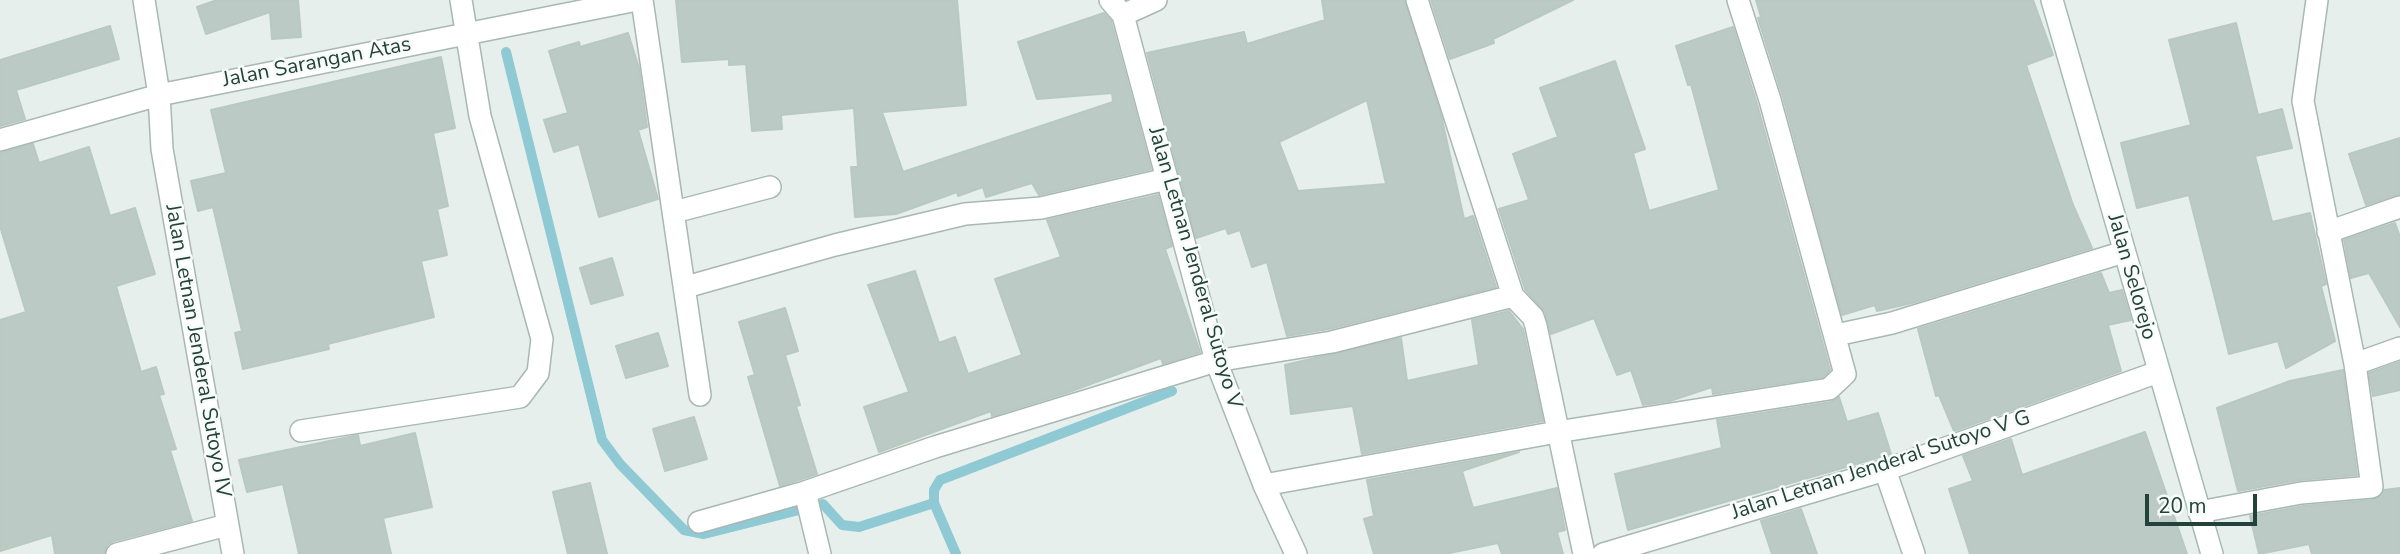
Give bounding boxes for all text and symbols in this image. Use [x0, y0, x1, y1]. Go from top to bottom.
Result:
street label: Jalan Sarangan Atas [221, 32, 413, 94]
street label: Jalan Letnan Jenderal Sutoyo V [1142, 124, 1246, 412]
street label: Jalan Letnan Jenderal Sutoyo IV [159, 202, 235, 500]
street label: Jalan Selorejo [2101, 211, 2161, 343]
street label: Jalan Letnan Jenderal Sutoyo V G [1728, 406, 2034, 526]
scale bar [2148, 480, 2260, 524]
text: 20 m [2158, 492, 2207, 520]

